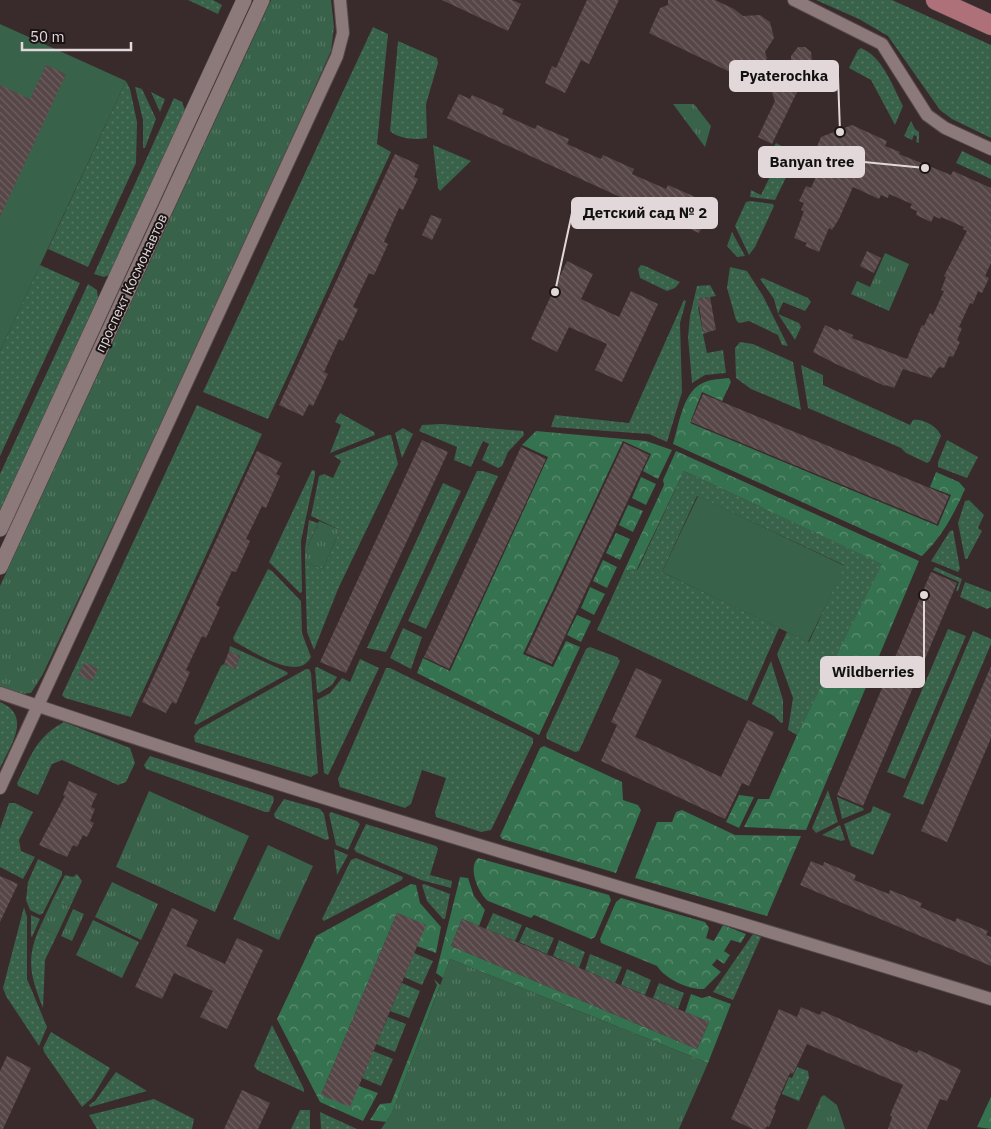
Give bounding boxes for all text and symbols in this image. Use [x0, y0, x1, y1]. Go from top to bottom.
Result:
scale bar [22, 20, 131, 52]
text: 50 m [30, 27, 65, 46]
callout: Pyaterochka [730, 61, 838, 91]
text: Pyaterochka [740, 66, 829, 85]
callout: Banyan tree [759, 147, 864, 177]
text: Banyan tree [770, 152, 854, 171]
callout: Детский сад № 2 [572, 198, 717, 228]
text: Детский сад № 2 [583, 203, 707, 222]
street label: проспект Космонавтов [91, 211, 171, 355]
callout: Wildberries [821, 657, 924, 687]
text: Wildberries [832, 662, 915, 681]

